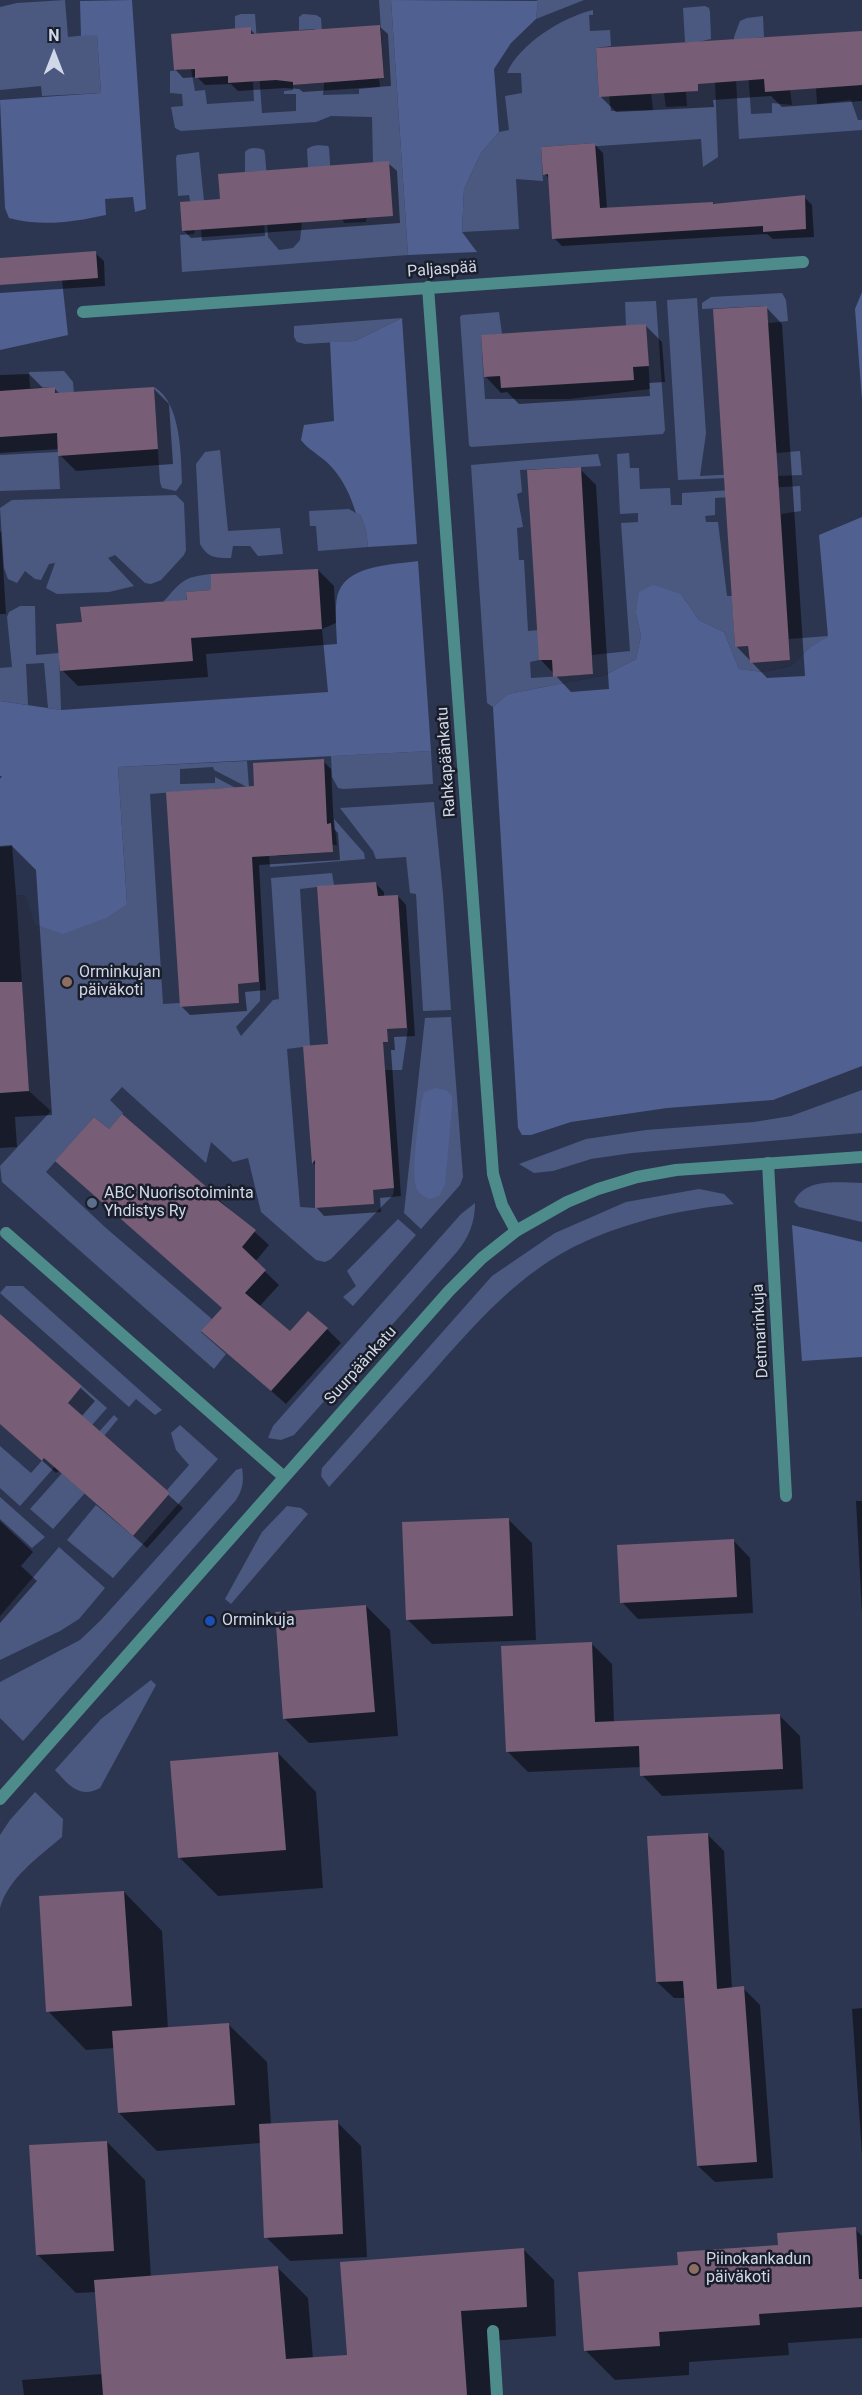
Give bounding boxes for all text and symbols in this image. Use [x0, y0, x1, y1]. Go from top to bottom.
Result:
north arrow [24, 24, 84, 84]
text: N [48, 26, 60, 45]
street label: Paljaspää [407, 258, 477, 282]
street label: Rahkapäänkatu [434, 706, 460, 818]
place label: Orminkujan päiväkoti [79, 963, 160, 1001]
marker: Orminkujan päiväkoti [60, 975, 74, 989]
place label: ABC Nuorisotoiminta Yhdistys Ry [104, 1184, 254, 1222]
marker: ABC Nuorisotoiminta Yhdistys Ry [85, 1196, 99, 1210]
street label: Detmarinkuja [749, 1283, 773, 1379]
street label: Suurpäänkatu [321, 1323, 401, 1409]
place label: Orminkuja [222, 1611, 295, 1631]
marker: Orminkuja [203, 1614, 217, 1628]
place label: Piinokankadun päiväkoti [706, 2250, 811, 2288]
marker: Piinokankadun päiväkoti [687, 2262, 701, 2276]

